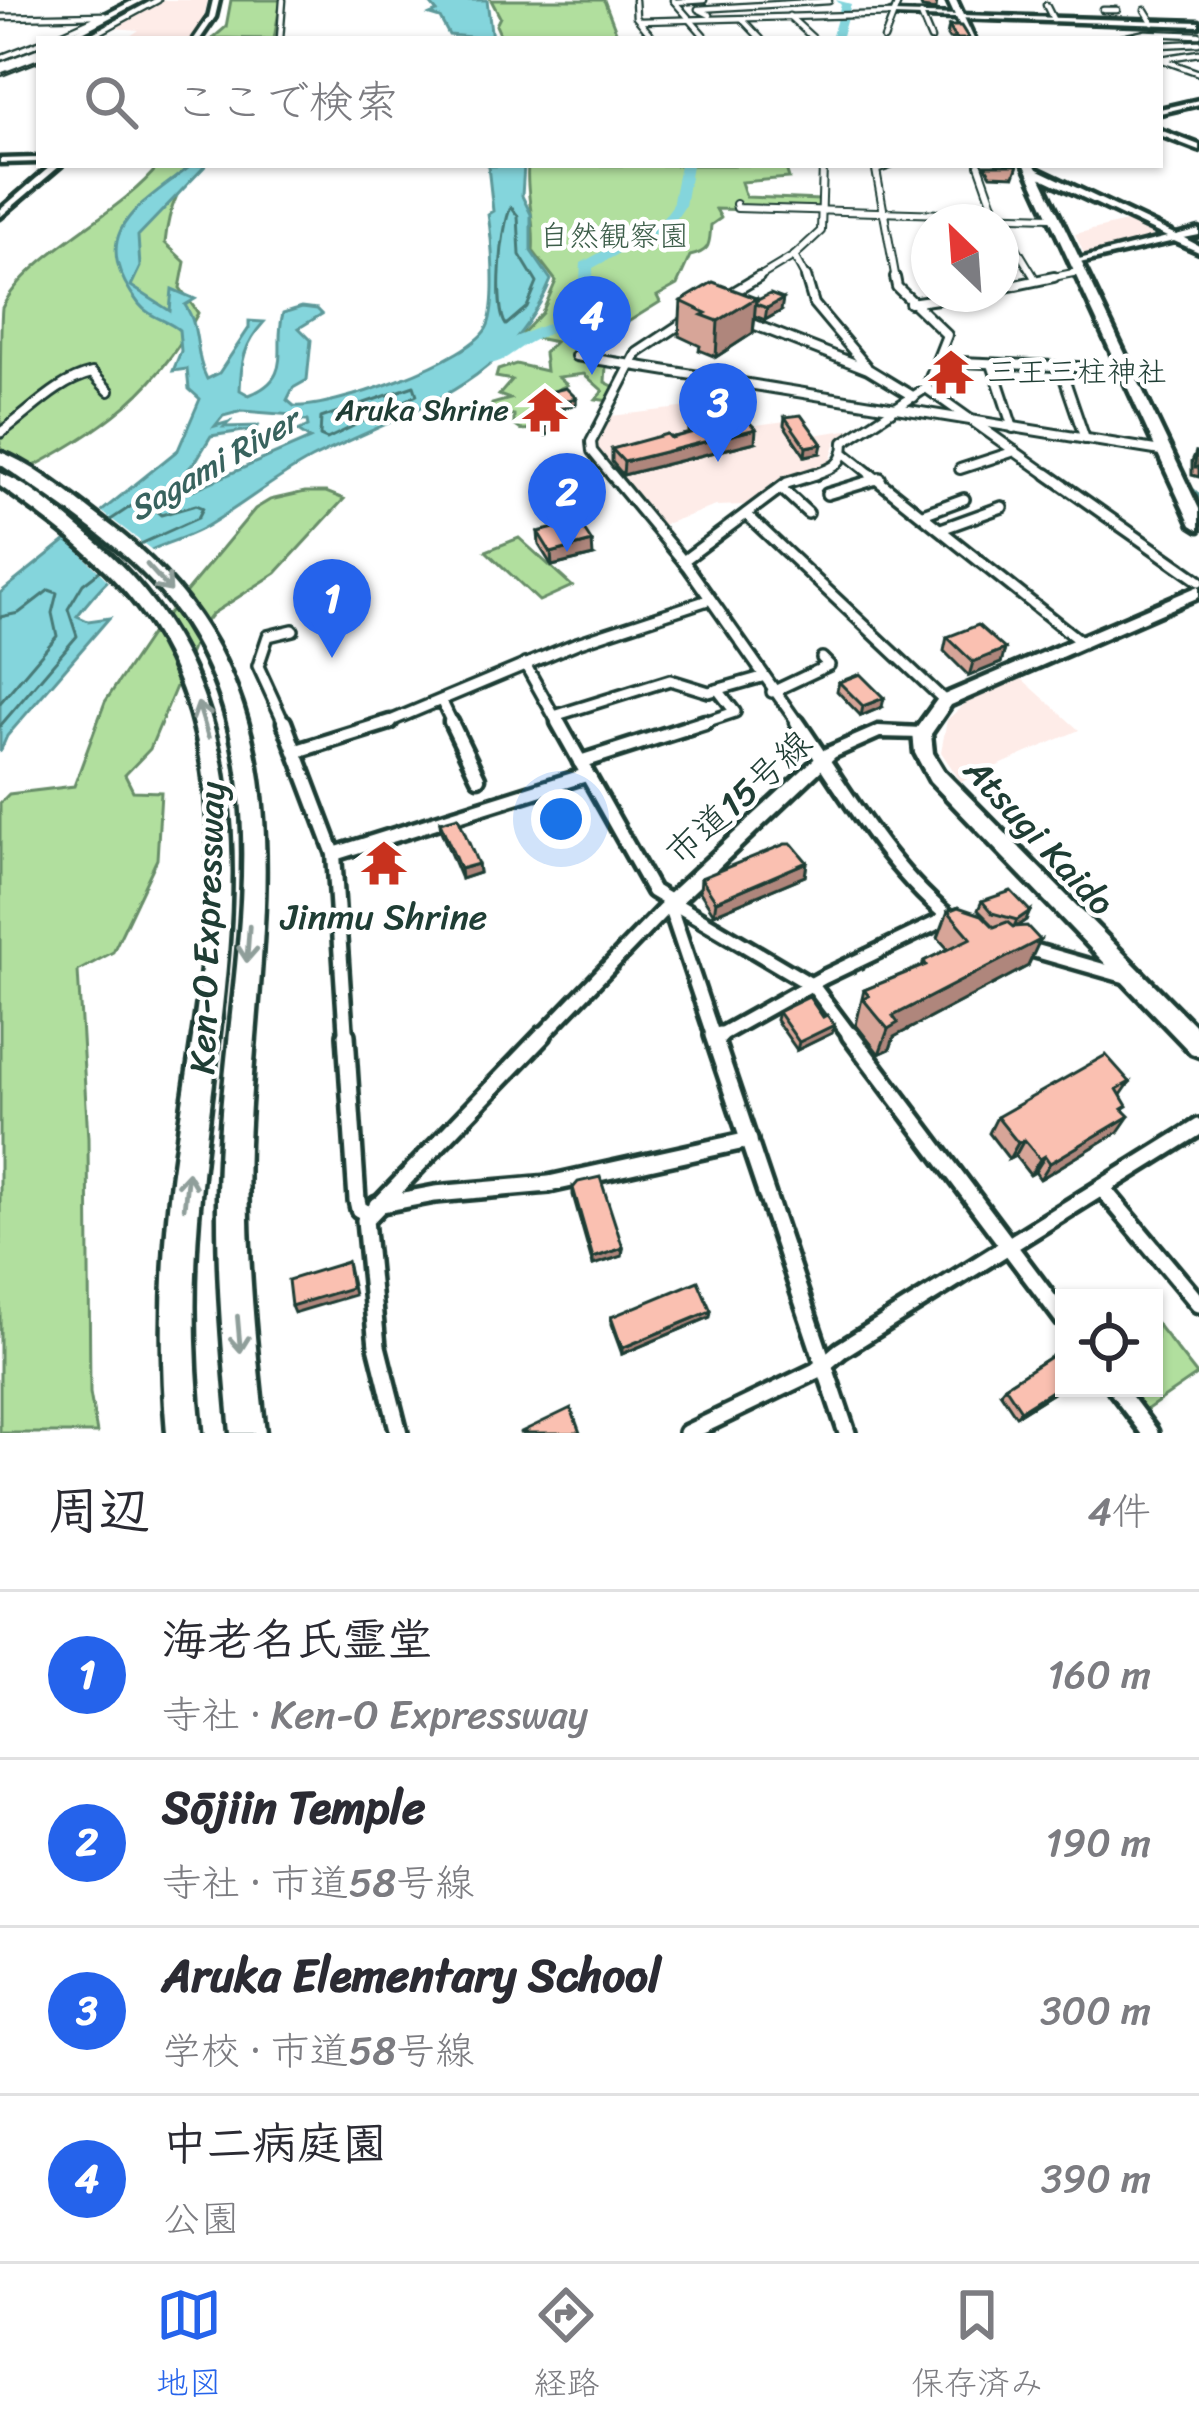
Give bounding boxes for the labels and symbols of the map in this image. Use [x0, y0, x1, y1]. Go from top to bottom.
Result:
north arrow [911, 204, 1019, 312]
park label: 自然観察園 [539, 209, 689, 263]
pin: 4 [553, 276, 631, 375]
place label: 三王三柱神社 [987, 345, 1167, 399]
temple icon: 三王三柱神社 [926, 347, 976, 397]
pin: 3 [679, 363, 757, 462]
place label: Aruka Shrine [334, 383, 509, 437]
temple icon: Aruka Shrine [520, 385, 570, 435]
water label: Sagami River [117, 390, 314, 537]
pin: 2 [528, 453, 606, 552]
pin: 1 [293, 559, 371, 658]
one-way arrow [145, 562, 172, 593]
one-way arrow [191, 702, 213, 740]
street label: 市道15号線 [650, 713, 828, 882]
street label: Atsugi Kaido [947, 741, 1131, 932]
street label: Ken-O Expressway [170, 780, 244, 1075]
your location [531, 789, 591, 849]
temple icon: Jinmu Shrine [359, 838, 409, 888]
place label: Jinmu Shrine [279, 885, 487, 949]
one-way arrow [236, 924, 259, 963]
one-way arrow [175, 1172, 198, 1211]
one-way arrow [228, 1314, 251, 1353]

